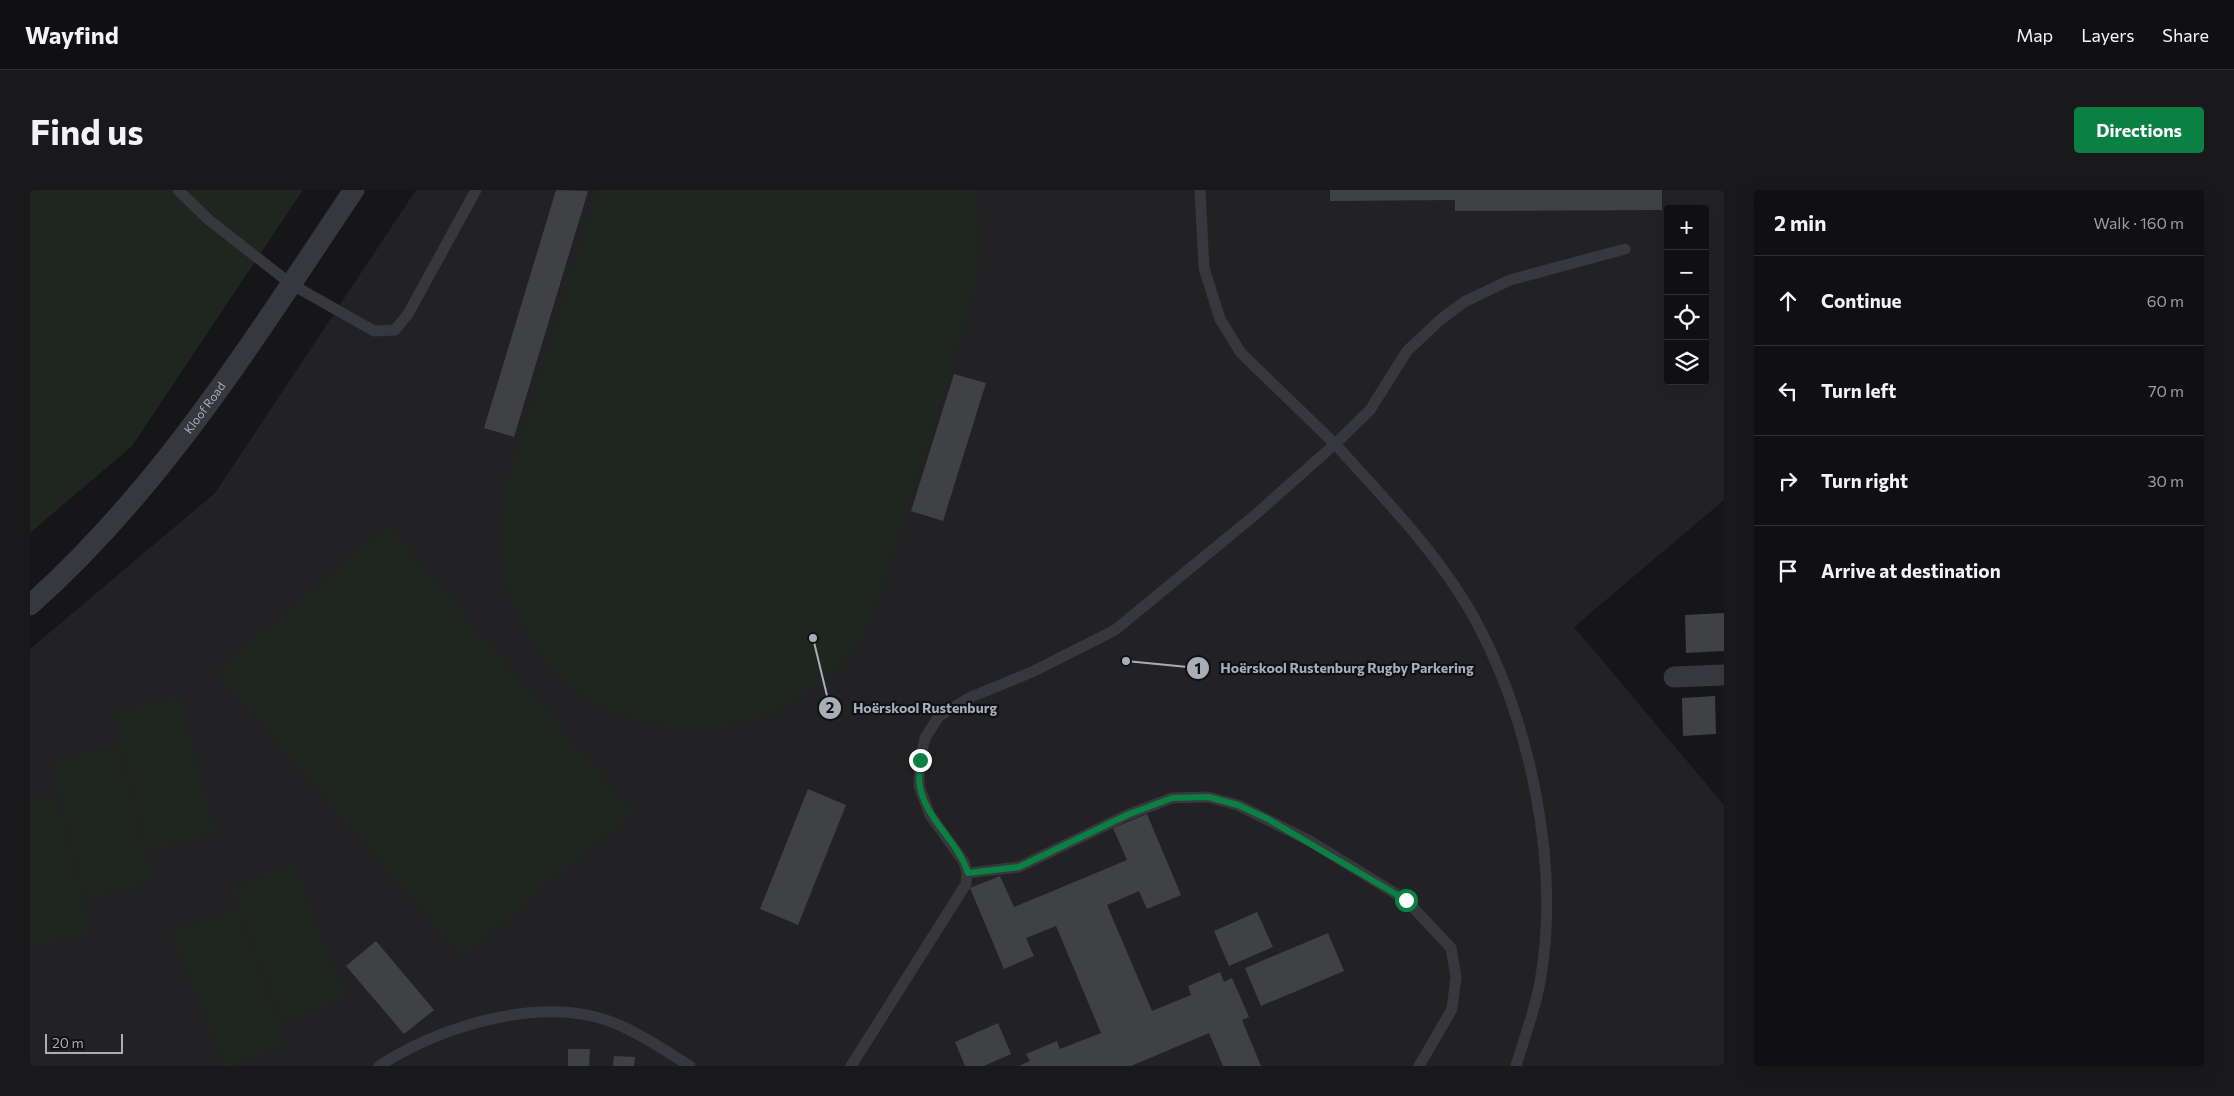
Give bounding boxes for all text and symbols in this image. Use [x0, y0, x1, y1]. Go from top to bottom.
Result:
text: Wayfind [25, 20, 119, 49]
text: Map [2016, 24, 2053, 46]
text: Layers [2081, 24, 2134, 46]
text: Share [2162, 24, 2209, 46]
button: Directions [2074, 107, 2204, 153]
text: Find us [30, 109, 144, 152]
map controls [1664, 205, 1709, 385]
button: + [1664, 205, 1709, 250]
text: 2 min [1774, 210, 1826, 235]
text: Walk · 160 m [2094, 213, 2184, 232]
button: − [1664, 250, 1709, 295]
icon: ahead [1774, 287, 1802, 315]
text: Continue [1821, 289, 1901, 312]
text: 60 m [2147, 291, 2184, 310]
button: locate [1664, 295, 1709, 340]
button: layers [1664, 340, 1709, 385]
icon: left [1774, 377, 1802, 405]
street label: Kloof Road [181, 379, 228, 436]
text: Turn left [1821, 379, 1896, 402]
text: 70 m [2148, 381, 2184, 400]
icon: right [1774, 467, 1802, 495]
text: Turn right [1821, 469, 1908, 492]
text: 30 m [2147, 471, 2184, 490]
icon: arrive [1774, 557, 1802, 585]
text: Arrive at destination [1821, 559, 2001, 582]
callout: Hoërskool Rustenburg Rugby Parkering [1185, 654, 1483, 683]
text: 1 [1195, 659, 1201, 677]
text: Hoërskool Rustenburg Rugby Parkering [1220, 659, 1474, 676]
callout: Hoërskool Rustenburg [818, 693, 1007, 722]
text: 2 [826, 698, 834, 716]
text: Hoërskool Rustenburg [853, 699, 997, 716]
route end [909, 749, 932, 772]
route start [1395, 889, 1418, 912]
scale bar [45, 1031, 122, 1054]
text: 20 m [52, 1034, 84, 1051]

